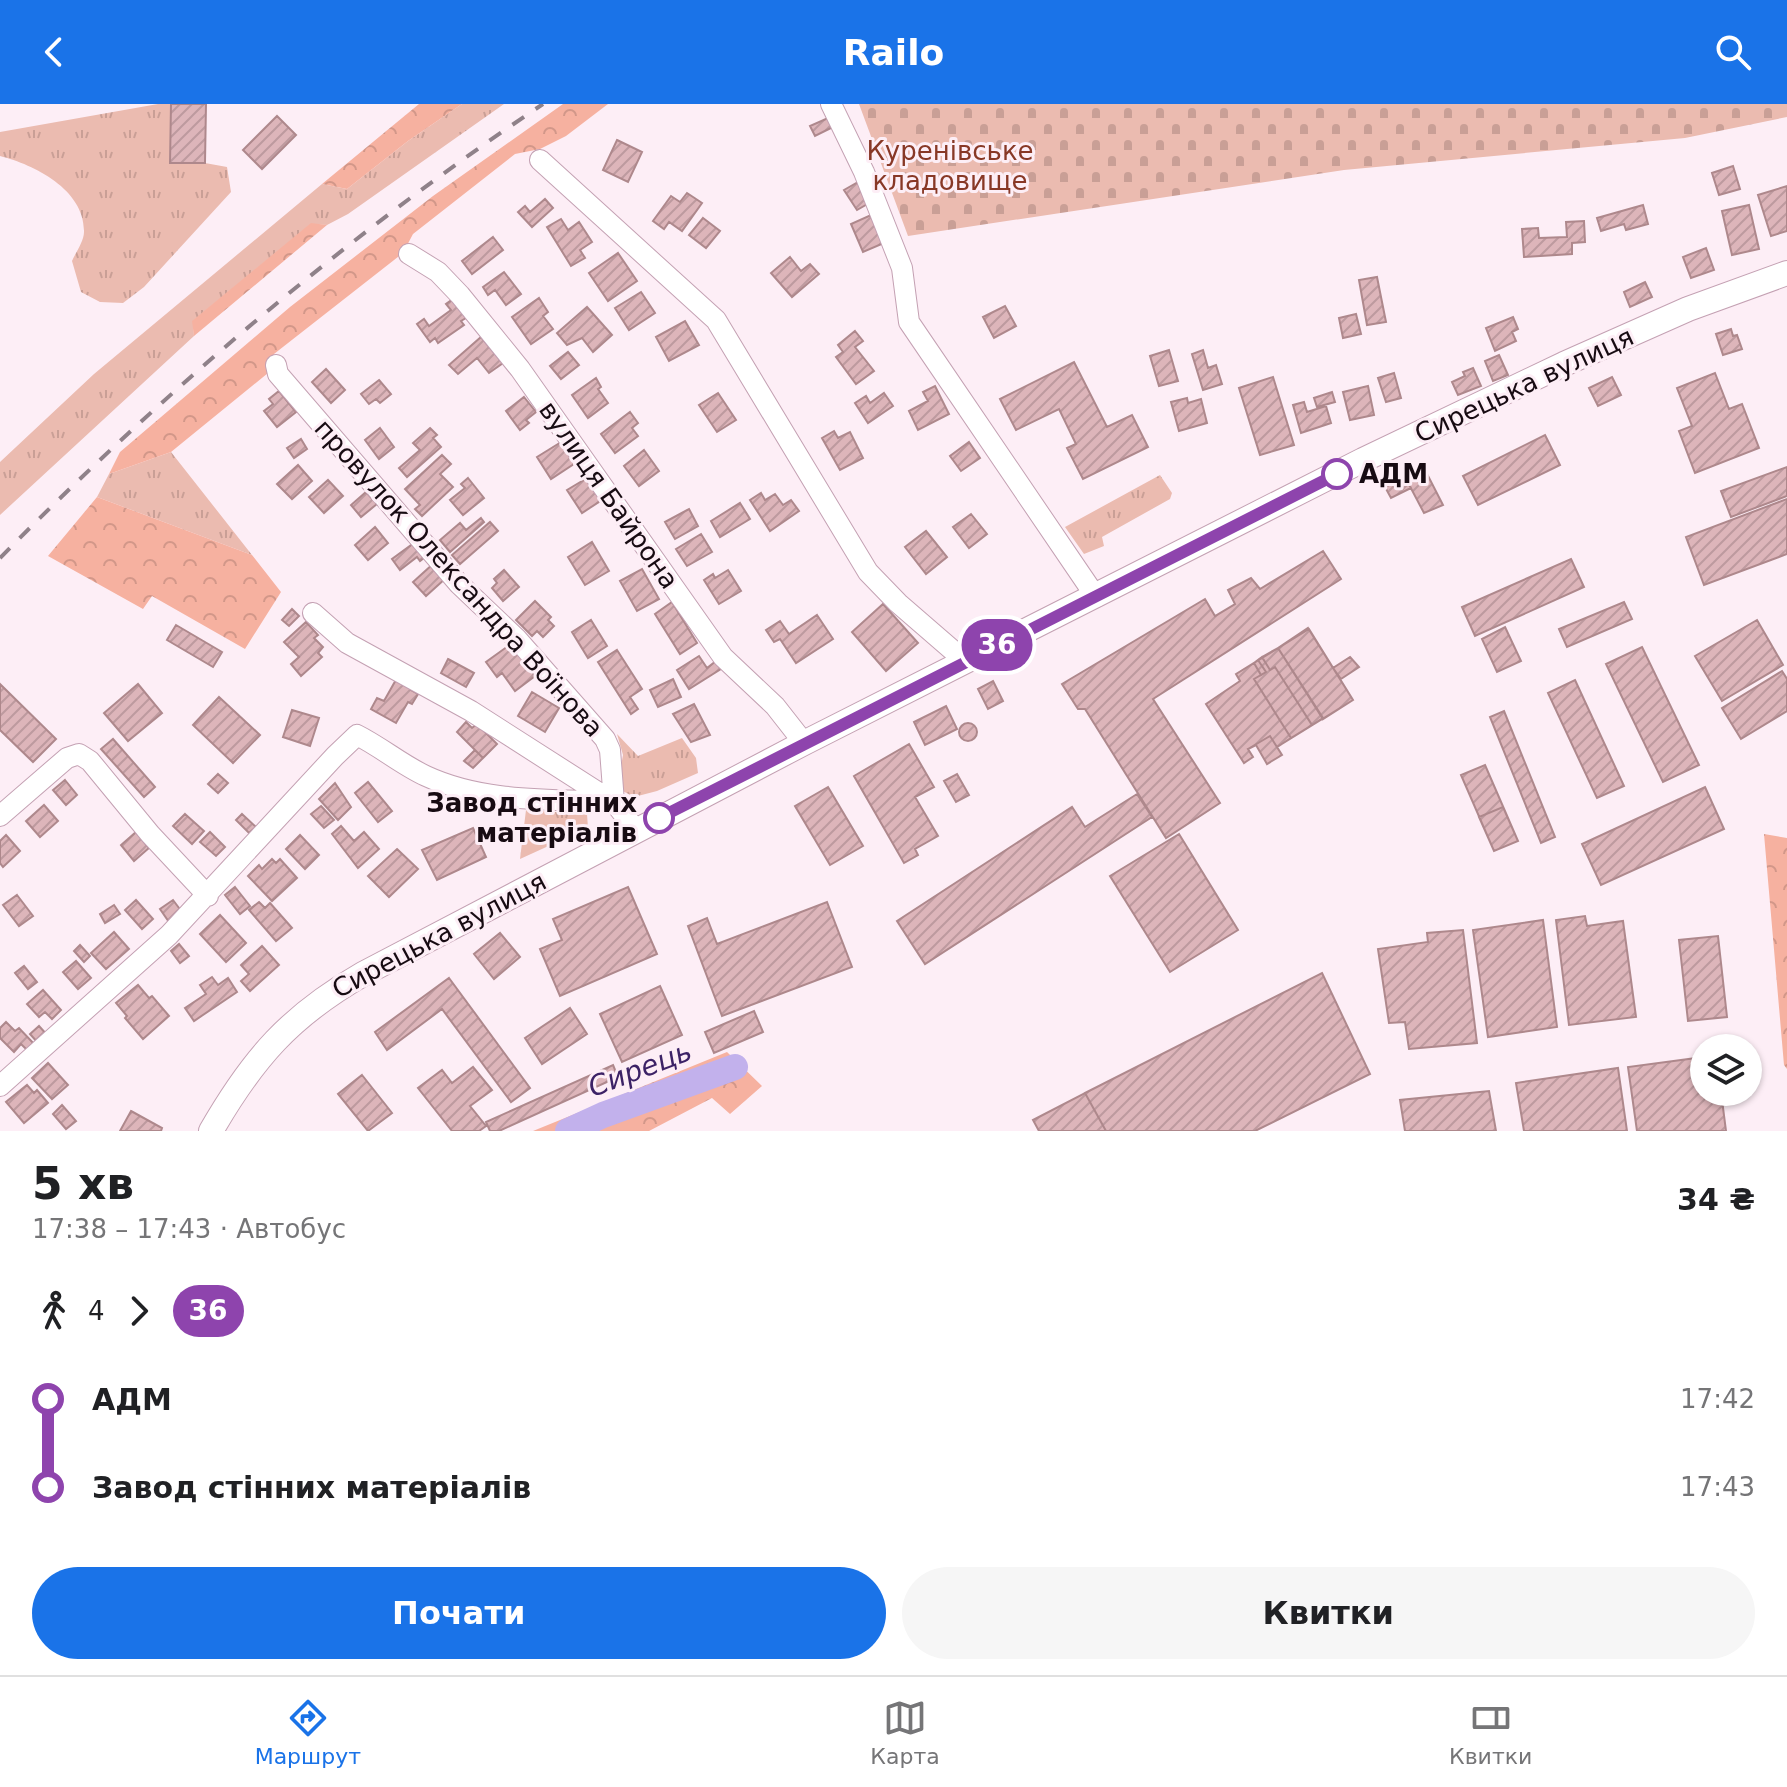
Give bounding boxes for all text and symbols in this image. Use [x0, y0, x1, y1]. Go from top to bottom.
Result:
icon: back [32, 30, 76, 74]
icon: search [1711, 30, 1755, 74]
text: Railo [843, 32, 944, 73]
park label: Куренівське кладовище [866, 136, 1034, 196]
street label: Сирецька вулиця [1410, 321, 1638, 449]
street label: вулиця Байрона [533, 396, 685, 594]
street label: провулок Олександра Воїнова [309, 413, 609, 743]
marker: АДМ [1322, 459, 1352, 489]
place label: АДМ [1359, 459, 1428, 489]
line badge: 36 [961, 619, 1033, 671]
text: 36 [978, 628, 1016, 661]
place label: Завод стінних матеріалів [426, 788, 637, 848]
marker: Завод стінних матеріалів [644, 803, 674, 833]
street label: Сирецька вулиця [327, 866, 551, 1004]
water label: Сирець [584, 1034, 696, 1104]
map controls [1690, 1034, 1762, 1106]
button: layers [1690, 1034, 1762, 1106]
text: 5 хв [32, 1158, 134, 1209]
text: 34 ₴ [1677, 1182, 1755, 1217]
text: 17:38 – 17:43 · Автобус [32, 1214, 346, 1244]
icon: walk [32, 1289, 76, 1333]
icon: forward [117, 1289, 161, 1333]
text: 36 [189, 1294, 228, 1327]
text: 4 [88, 1296, 105, 1326]
text: АДМ [92, 1382, 172, 1417]
text: 17:42 [1680, 1384, 1755, 1414]
text: Завод стінних матеріалів [92, 1470, 531, 1505]
text: 17:43 [1680, 1472, 1755, 1502]
button: Почати [32, 1567, 886, 1659]
button: Квитки [902, 1567, 1755, 1659]
tab: Маршрут [255, 1696, 361, 1769]
tab: Карта [870, 1696, 940, 1769]
tab: Квитки [1449, 1696, 1532, 1769]

